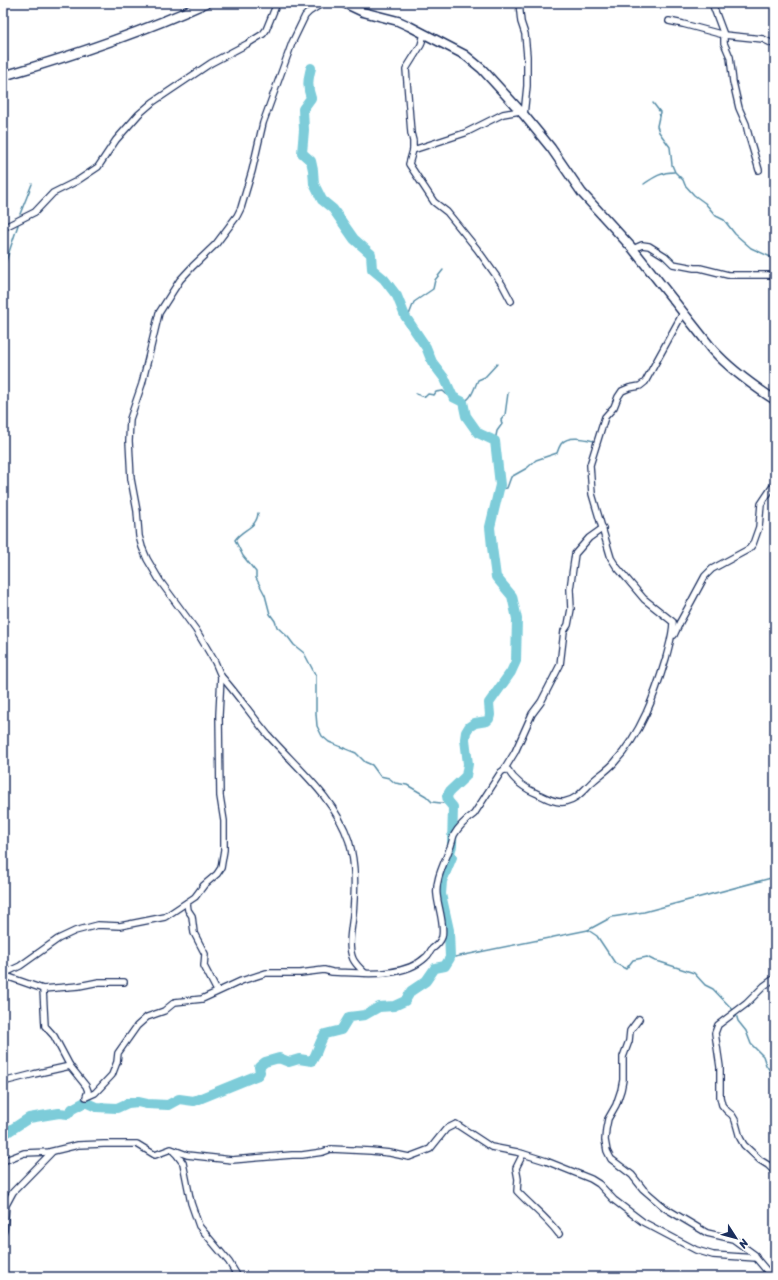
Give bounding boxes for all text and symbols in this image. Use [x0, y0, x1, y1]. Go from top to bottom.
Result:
north arrow [716, 1218, 756, 1258]
text: N [734, 1234, 754, 1253]

